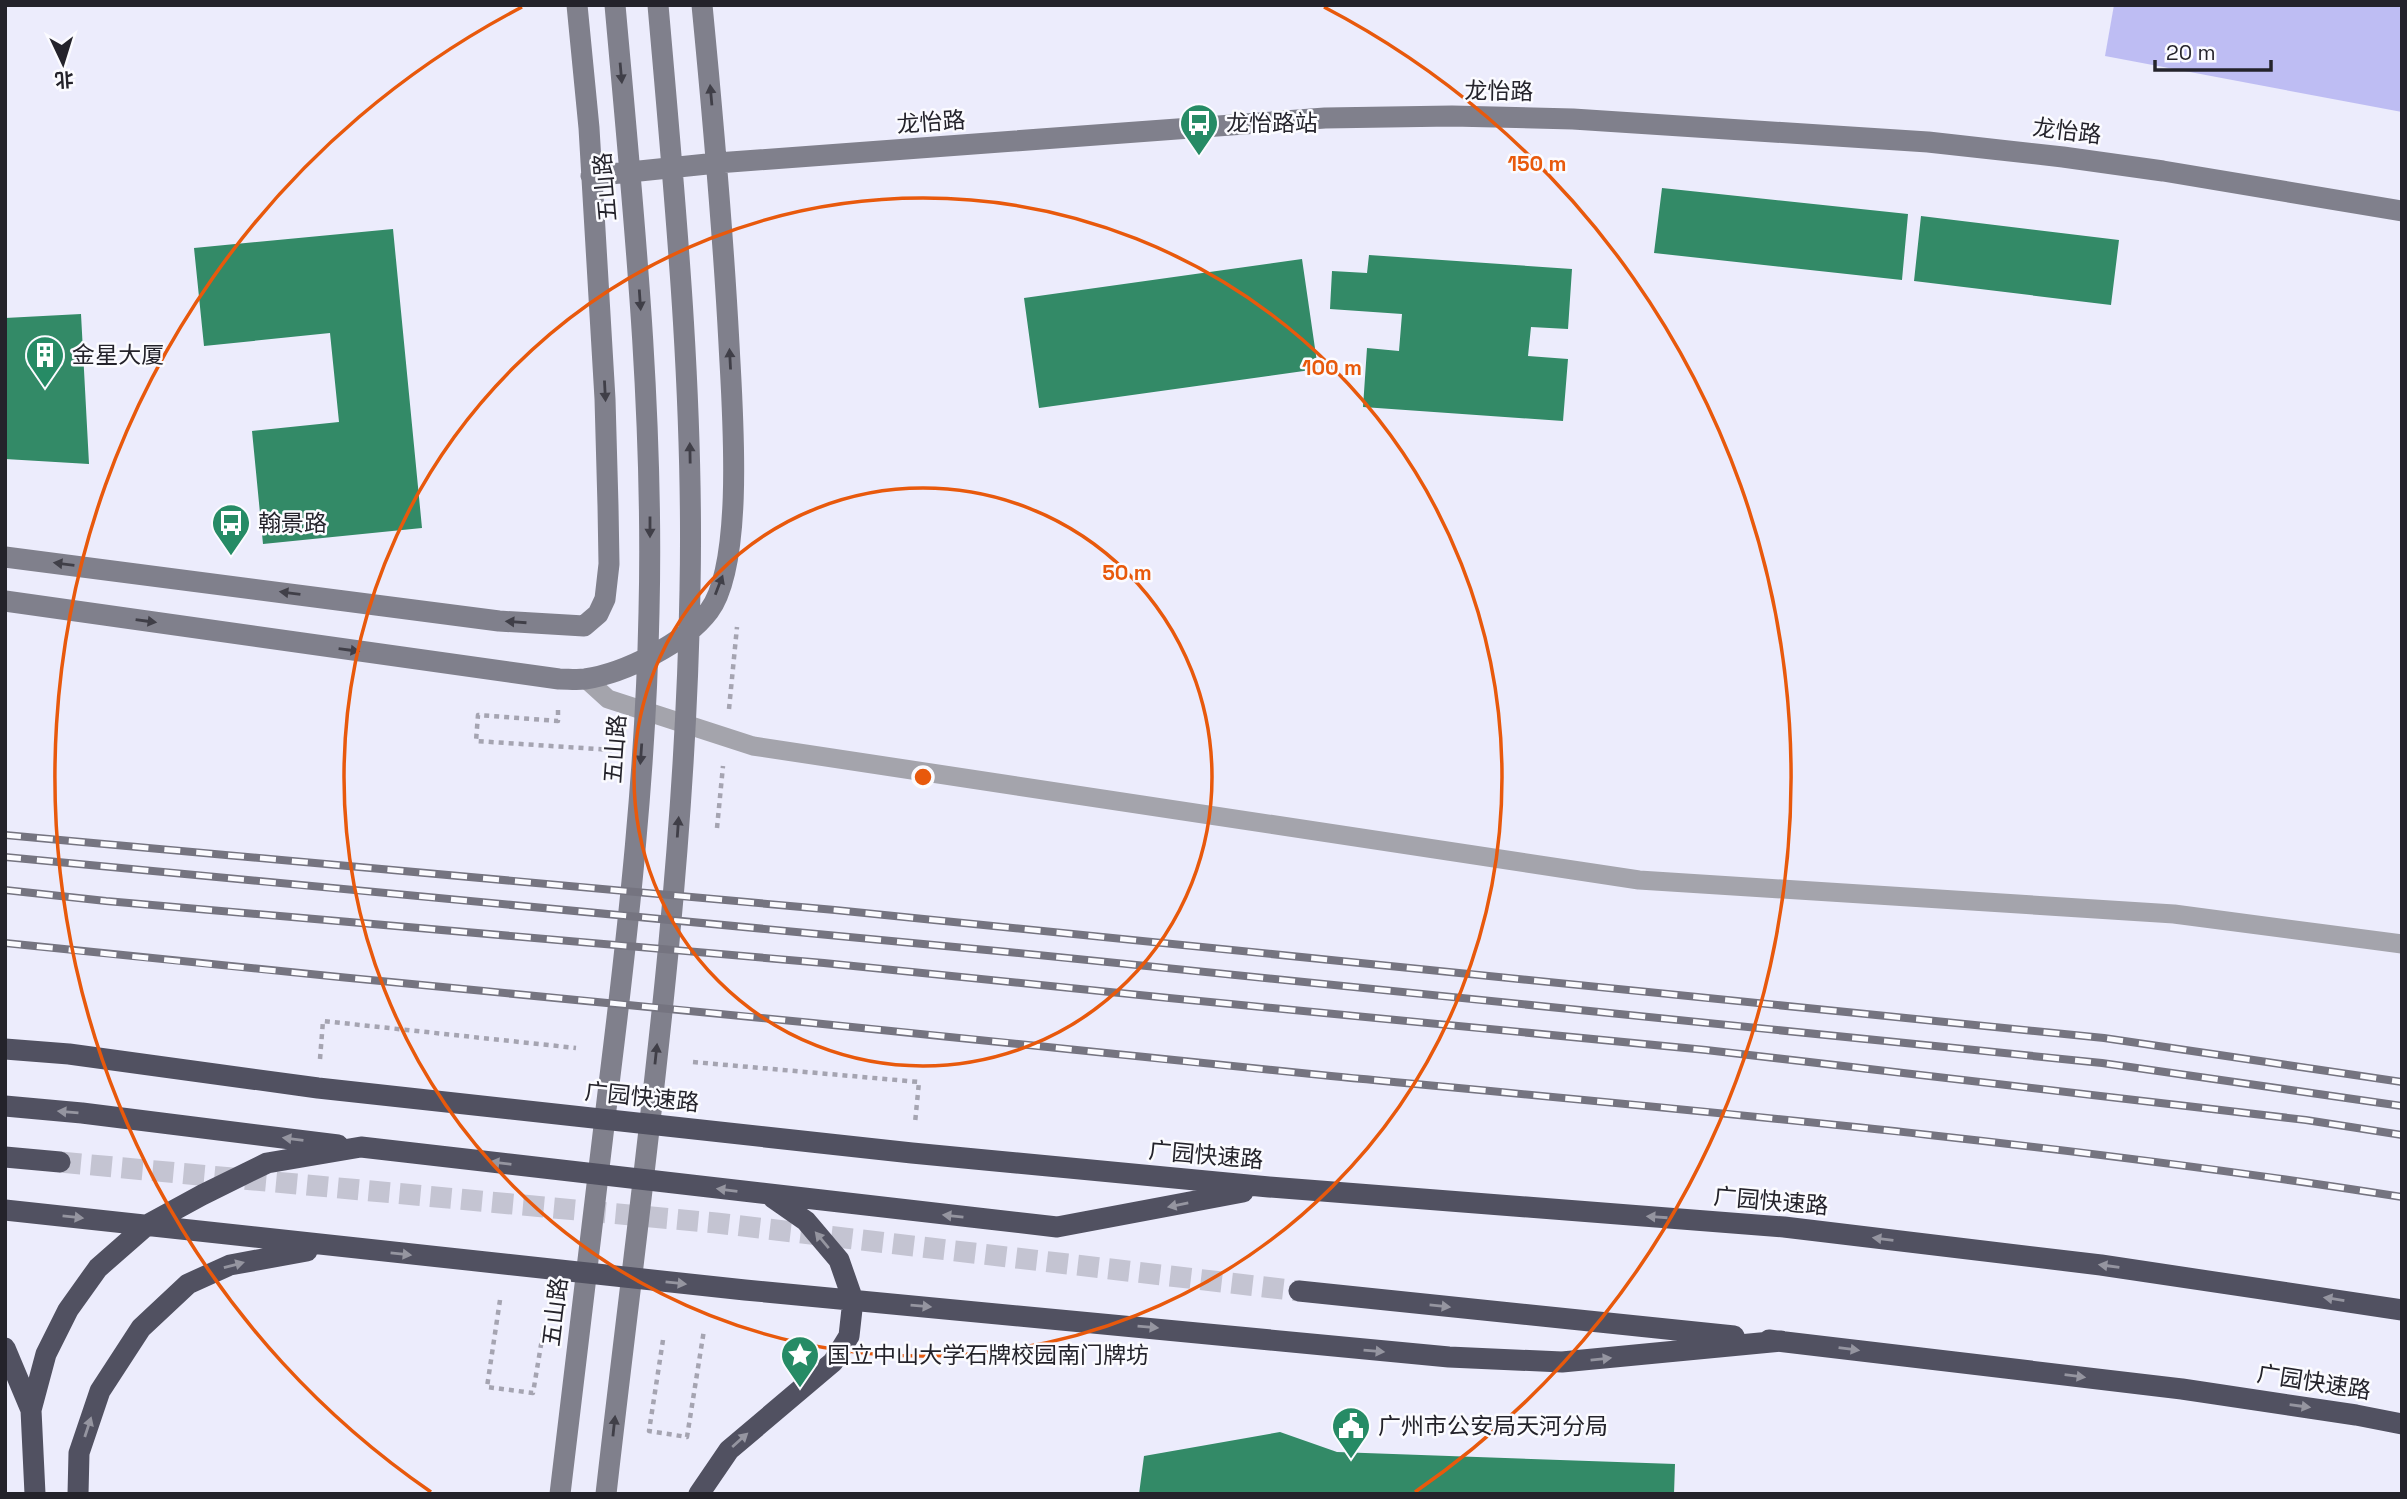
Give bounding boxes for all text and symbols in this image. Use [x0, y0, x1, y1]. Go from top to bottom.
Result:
north arrow [28, 28, 98, 98]
scale bar [2155, 28, 2270, 72]
text: 20 m [2166, 39, 2216, 66]
one-way arrow [616, 62, 627, 84]
text: 北 [54, 66, 75, 93]
street label: 龙怡路 [1464, 75, 1534, 107]
one-way arrow [705, 84, 716, 106]
bus stop icon: 龙怡路站 [1178, 102, 1220, 157]
street label: 龙怡路 [896, 105, 966, 139]
place label: 龙怡路站 [1226, 108, 1318, 138]
street label: 龙怡路 [2031, 112, 2103, 150]
text: 150 m [1508, 150, 1566, 177]
street label: 五山路 [587, 151, 623, 223]
one-way arrow [634, 289, 645, 311]
building icon: 金星大厦 [24, 334, 66, 389]
place label: 金星大厦 [72, 340, 164, 370]
one-way arrow [724, 348, 735, 370]
text: 100 m [1302, 354, 1362, 381]
one-way arrow [599, 380, 610, 402]
one-way arrow [684, 442, 695, 464]
bus stop icon: 翰景路 [210, 502, 252, 557]
place label: 翰景路 [258, 508, 327, 538]
one-way arrow [644, 516, 655, 538]
one-way arrow [53, 559, 75, 570]
text: 50 m [1102, 559, 1152, 586]
one-way arrow [714, 575, 725, 596]
one-way arrow [279, 588, 301, 599]
one-way arrow [135, 616, 157, 627]
one-way arrow [504, 616, 526, 627]
one-way arrow [338, 645, 360, 656]
street label: 五山路 [598, 714, 632, 784]
one-way arrow [636, 744, 647, 766]
centre of rings [911, 765, 935, 789]
one-way arrow [673, 816, 684, 838]
one-way arrow [651, 1043, 662, 1065]
street label: 广园快速路 [583, 1076, 701, 1118]
one-way arrow [56, 1106, 78, 1117]
one-way arrow [282, 1134, 304, 1145]
street label: 广园快速路 [1147, 1135, 1265, 1175]
one-way arrow [490, 1157, 512, 1168]
street label: 广园快速路 [1712, 1181, 1830, 1221]
one-way arrow [716, 1185, 738, 1196]
one-way arrow [1167, 1199, 1189, 1210]
one-way arrow [942, 1210, 964, 1221]
one-way arrow [1646, 1211, 1668, 1222]
one-way arrow [62, 1212, 84, 1223]
one-way arrow [815, 1232, 830, 1249]
one-way arrow [1872, 1233, 1894, 1244]
one-way arrow [391, 1249, 413, 1260]
one-way arrow [224, 1260, 245, 1270]
one-way arrow [2098, 1260, 2120, 1271]
street label: 五山路 [536, 1276, 574, 1348]
one-way arrow [666, 1277, 688, 1288]
one-way arrow [2323, 1293, 2345, 1304]
one-way arrow [910, 1301, 932, 1312]
one-way arrow [1429, 1301, 1451, 1312]
one-way arrow [1137, 1322, 1159, 1333]
place icon: 国立中山大学石牌校园南门牌坊 [779, 1334, 821, 1389]
place label: 国立中山大学石牌校园南门牌坊 [827, 1340, 1149, 1370]
one-way arrow [1838, 1344, 1860, 1355]
one-way arrow [1363, 1346, 1385, 1357]
one-way arrow [1590, 1353, 1612, 1364]
street label: 广园快速路 [2255, 1358, 2373, 1406]
one-way arrow [2064, 1371, 2086, 1382]
one-way arrow [2289, 1401, 2311, 1412]
public building icon: 广州市公安局天河分局 [1330, 1405, 1372, 1460]
place label: 广州市公安局天河分局 [1378, 1411, 1608, 1441]
one-way arrow [609, 1415, 620, 1437]
one-way arrow [83, 1416, 94, 1437]
one-way arrow [732, 1433, 749, 1448]

